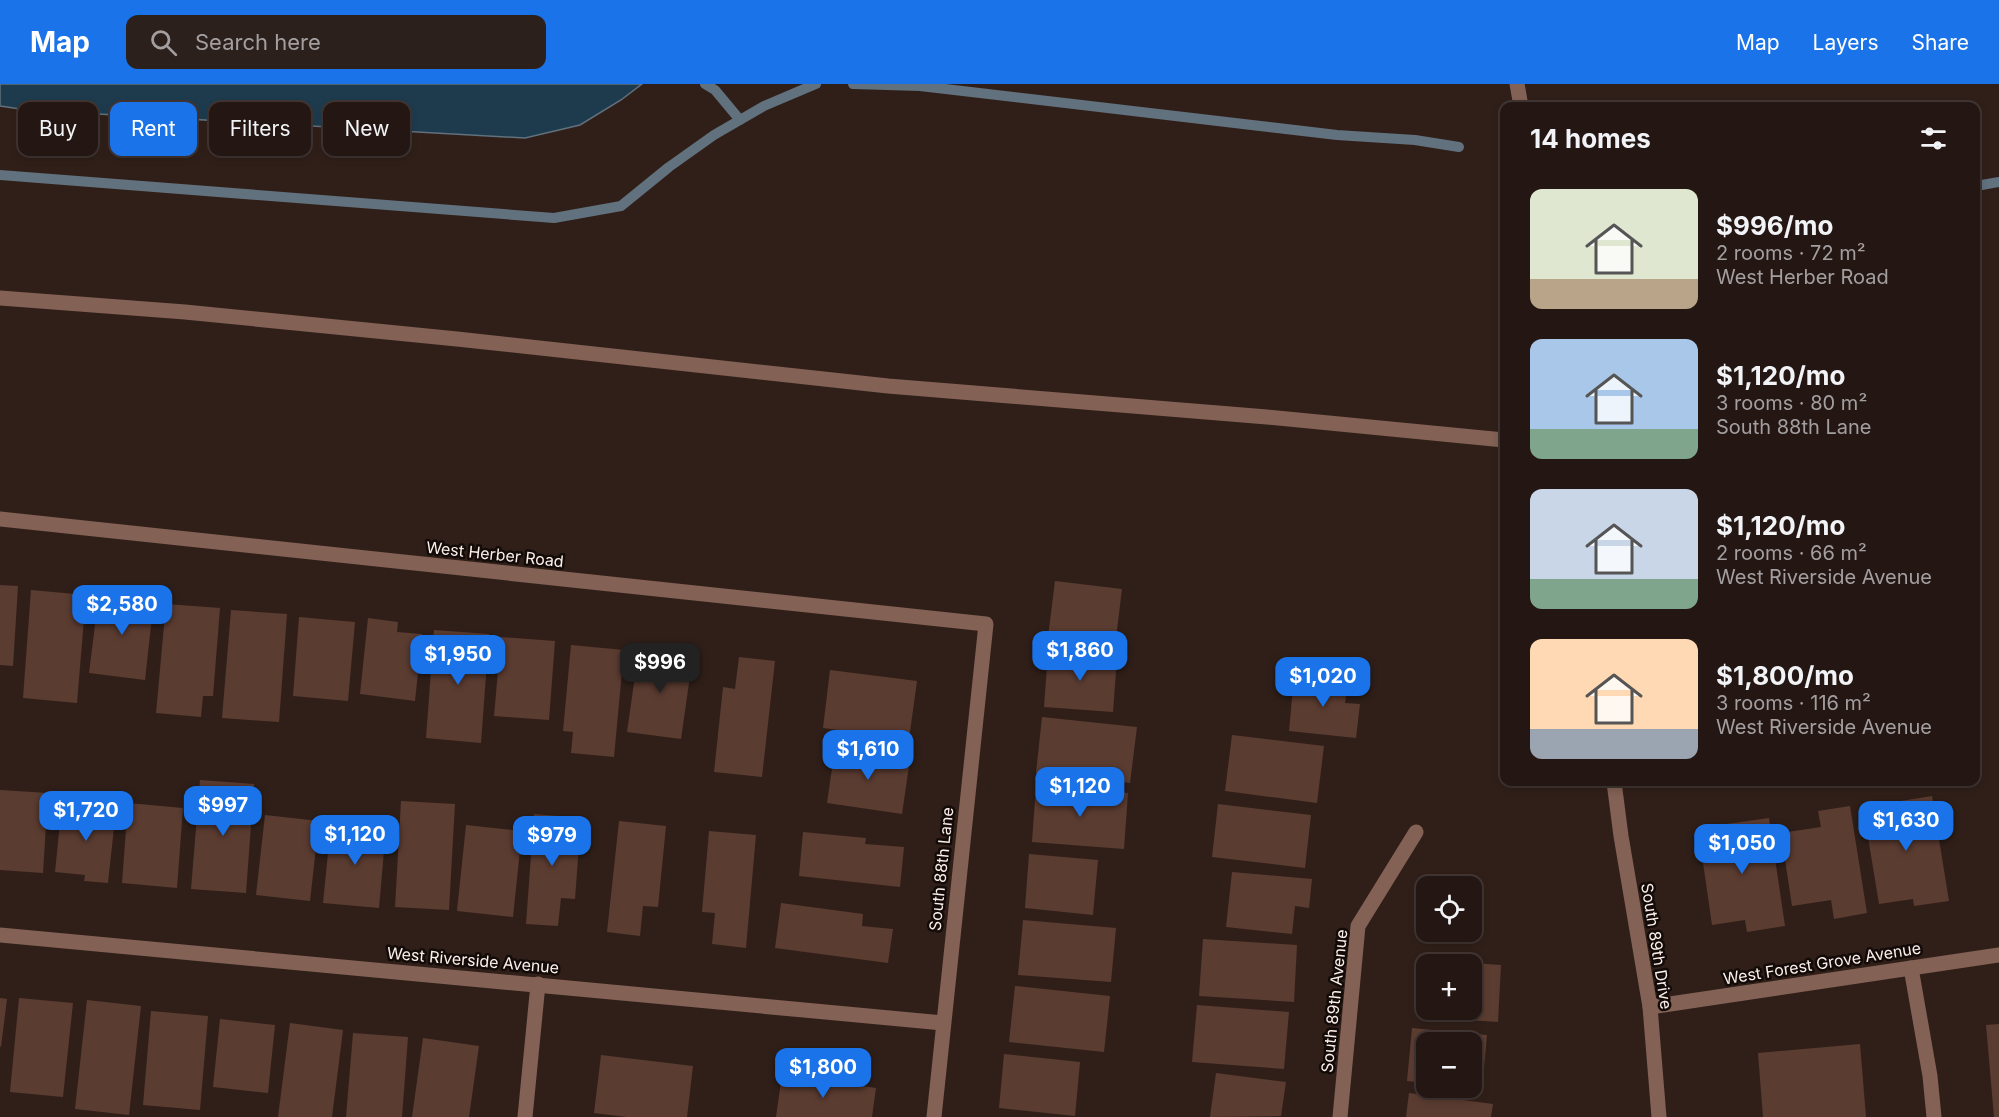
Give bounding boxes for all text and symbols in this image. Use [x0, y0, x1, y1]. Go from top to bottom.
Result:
search box [126, 15, 546, 69]
text: Map [30, 25, 90, 59]
icon: search [147, 26, 180, 59]
text: Search here [195, 29, 321, 55]
text: Map [1736, 30, 1780, 55]
text: Layers [1813, 30, 1879, 55]
text: Share [1912, 30, 1969, 55]
chip: Buy [18, 102, 98, 156]
chip: Rent [110, 102, 197, 156]
chip: Filters [209, 102, 311, 156]
chip: New [323, 102, 410, 156]
icon: filters [1917, 122, 1950, 155]
text: 14 homes [1530, 123, 1651, 154]
text: $996/mo [1716, 210, 1833, 241]
icon: home [1578, 213, 1650, 285]
text: 2 rooms · 72 m² [1716, 241, 1866, 265]
text: West Herber Road [1716, 265, 1889, 289]
text: $1,120/mo [1716, 360, 1845, 391]
icon: home [1578, 363, 1650, 435]
text: 3 rooms · 80 m² [1716, 391, 1867, 415]
text: South 88th Lane [1716, 415, 1871, 439]
text: $1,120/mo [1716, 510, 1845, 541]
icon: home [1578, 513, 1650, 585]
street label: West Herber Road [425, 537, 565, 571]
text: 2 rooms · 66 m² [1716, 541, 1867, 565]
text: West Riverside Avenue [1716, 565, 1932, 589]
pin: $2,580 [73, 585, 171, 636]
text: $2,580 [86, 592, 158, 616]
pin: $1,860 [1031, 631, 1129, 682]
pin: $1,950 [409, 635, 507, 686]
text: $1,860 [1046, 638, 1114, 662]
text: $1,950 [424, 642, 492, 666]
pin: $996 [624, 643, 696, 694]
text: $996 [634, 650, 686, 674]
pin: $1,020 [1274, 657, 1372, 708]
text: $1,800/mo [1716, 660, 1854, 691]
icon: home [1578, 663, 1650, 735]
text: $1,020 [1289, 664, 1357, 688]
text: 3 rooms · 116 m² [1716, 691, 1871, 715]
text: West Riverside Avenue [1716, 715, 1932, 739]
pin: $1,610 [819, 730, 917, 781]
text: $1,610 [837, 737, 899, 761]
pin: $1,120 [1031, 767, 1129, 818]
text: $1,120 [1049, 774, 1111, 798]
pin: $997 [187, 786, 259, 837]
pin: $1,720 [37, 791, 135, 842]
text: $997 [198, 793, 248, 817]
text: $1,720 [53, 798, 119, 822]
pin: $1,630 [1857, 801, 1955, 852]
street label: South 88th Lane [925, 806, 957, 932]
text: $1,630 [1872, 808, 1940, 832]
pin: $1,120 [306, 815, 404, 866]
pin: $979 [516, 816, 588, 867]
text: $1,120 [324, 822, 386, 846]
text: $979 [527, 823, 577, 847]
pin: $1,050 [1693, 824, 1791, 875]
text: $1,050 [1708, 831, 1776, 855]
map controls [1416, 876, 1482, 1098]
button: locate [1416, 876, 1482, 942]
street label: South 89th Drive [1637, 881, 1677, 1011]
street label: South 89th Avenue [1317, 928, 1351, 1074]
street label: West Forest Grove Avenue [1722, 937, 1922, 989]
street label: West Riverside Avenue [386, 943, 560, 977]
button: + [1416, 954, 1482, 1020]
button: − [1416, 1032, 1482, 1098]
pin: $1,800 [774, 1048, 872, 1099]
text: $1,800 [789, 1055, 857, 1079]

